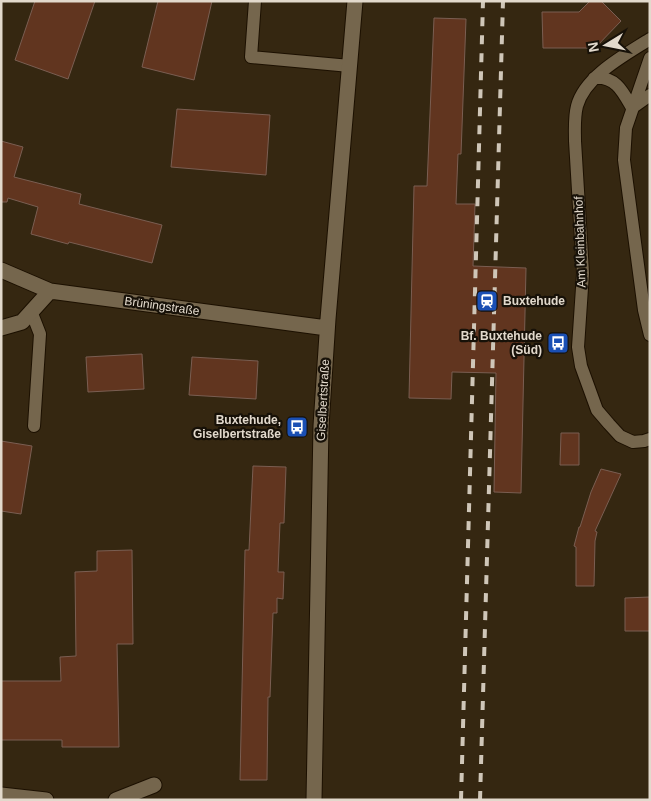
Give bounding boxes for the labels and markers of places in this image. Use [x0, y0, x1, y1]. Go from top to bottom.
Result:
station icon: Buxtehude [475, 289, 499, 313]
place label: Buxtehude [503, 294, 565, 308]
place label: Bf. Buxtehude (Süd) [461, 329, 542, 357]
bus stop icon: Bf. Buxtehude (Süd) [546, 331, 570, 355]
place label: Buxtehude, Giselbertstraße [193, 413, 281, 441]
bus stop icon: Buxtehude, Giselbertstraße [285, 415, 309, 439]

